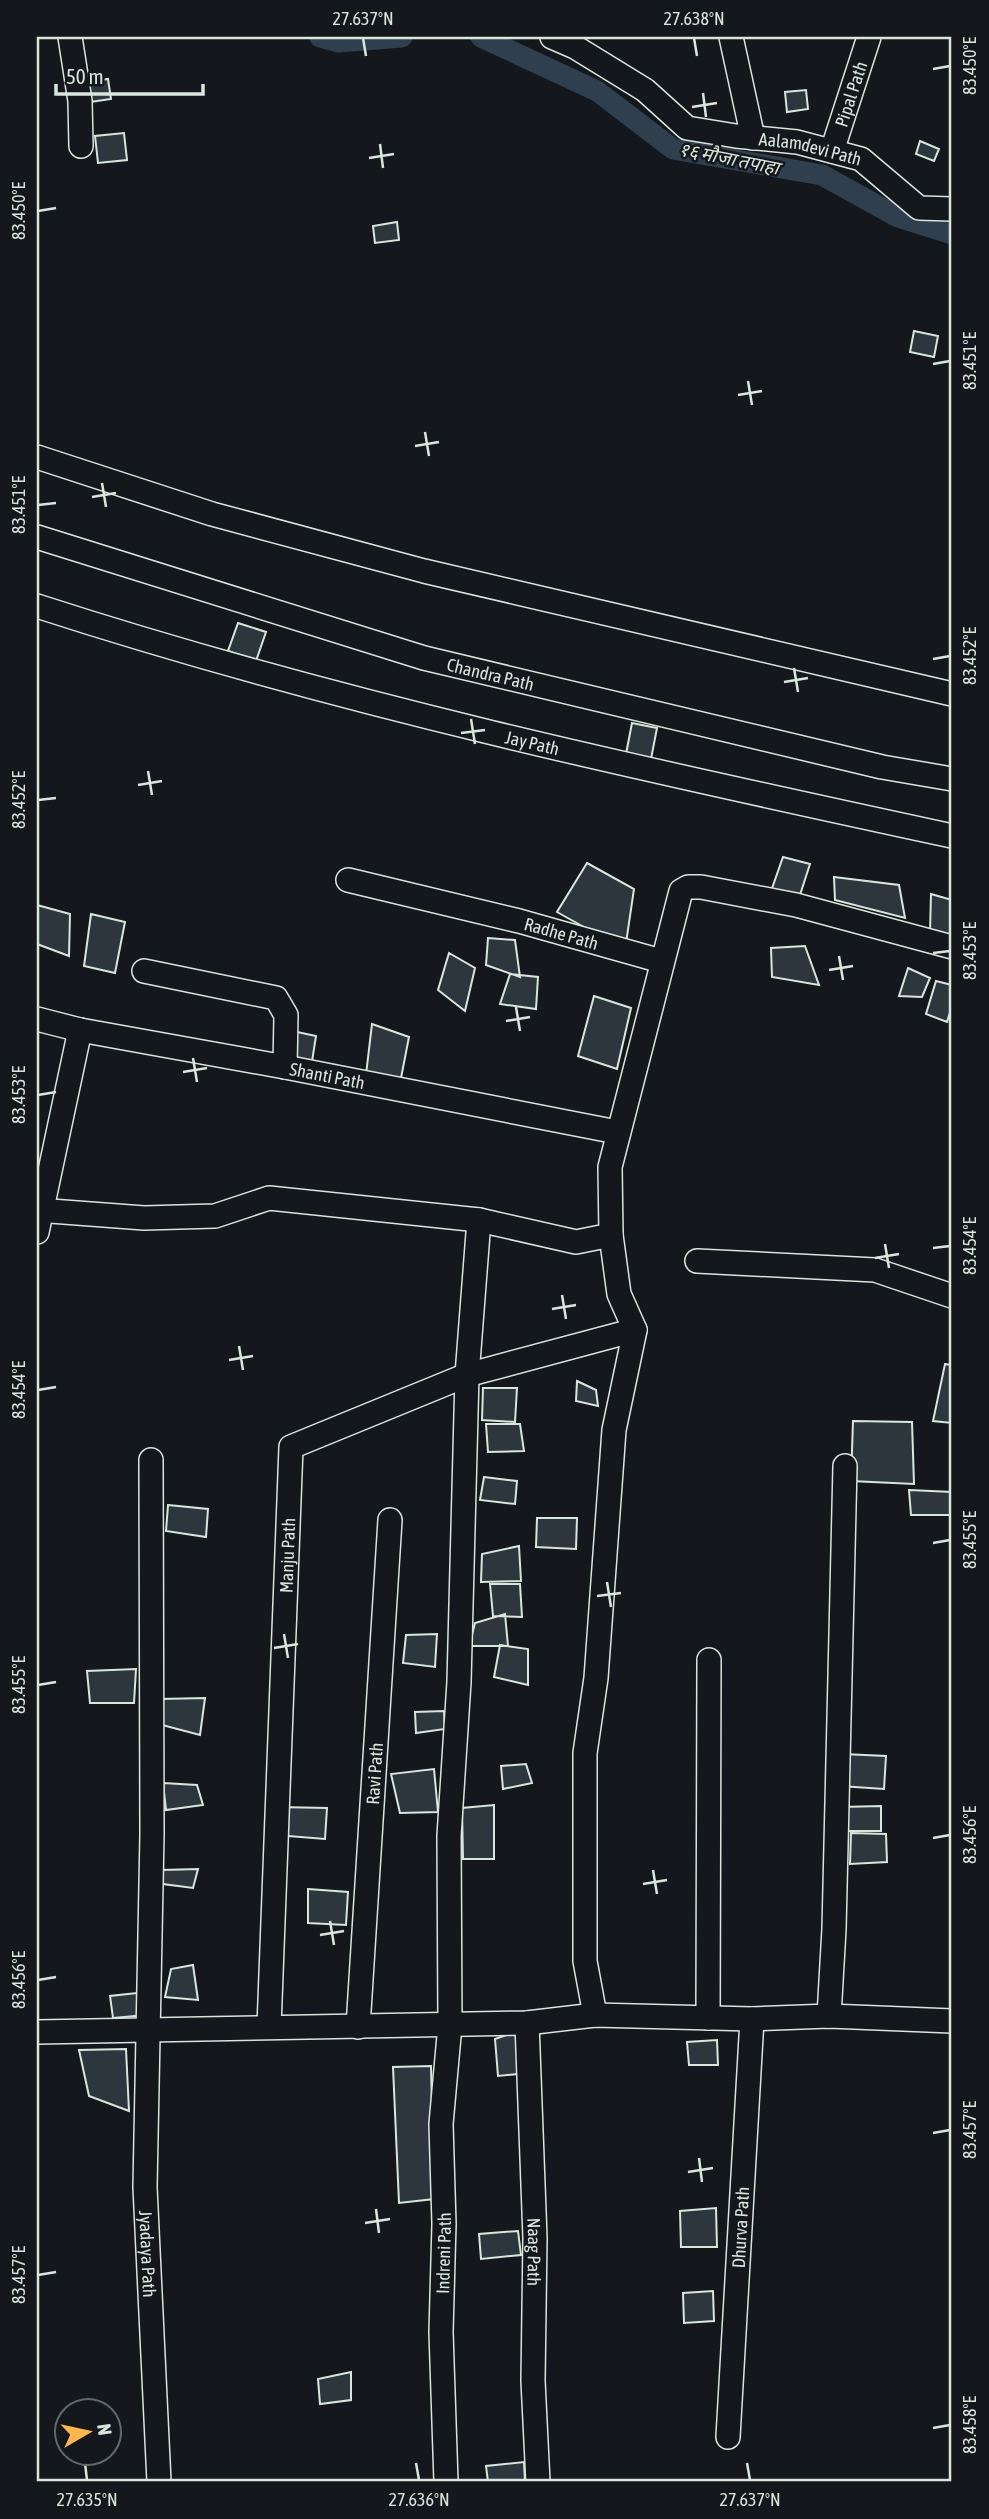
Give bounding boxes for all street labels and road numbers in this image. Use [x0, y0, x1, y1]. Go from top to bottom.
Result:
street label: Pipal Path [830, 59, 871, 129]
street label: Aalamdevi Path [758, 128, 864, 169]
street label: Chandra Path [445, 653, 536, 694]
street label: Jay Path [503, 726, 561, 759]
street label: Radhe Path [522, 913, 601, 953]
street label: Shanti Path [288, 1058, 367, 1093]
street label: Manju Path [275, 1517, 299, 1593]
street label: Ravi Path [362, 1742, 386, 1805]
street label: Dhurva Path [727, 2186, 753, 2269]
street label: Jyadaya Path [136, 2210, 161, 2298]
street label: Indreni Path [432, 2212, 455, 2294]
street label: Naag Path [524, 2217, 546, 2286]

